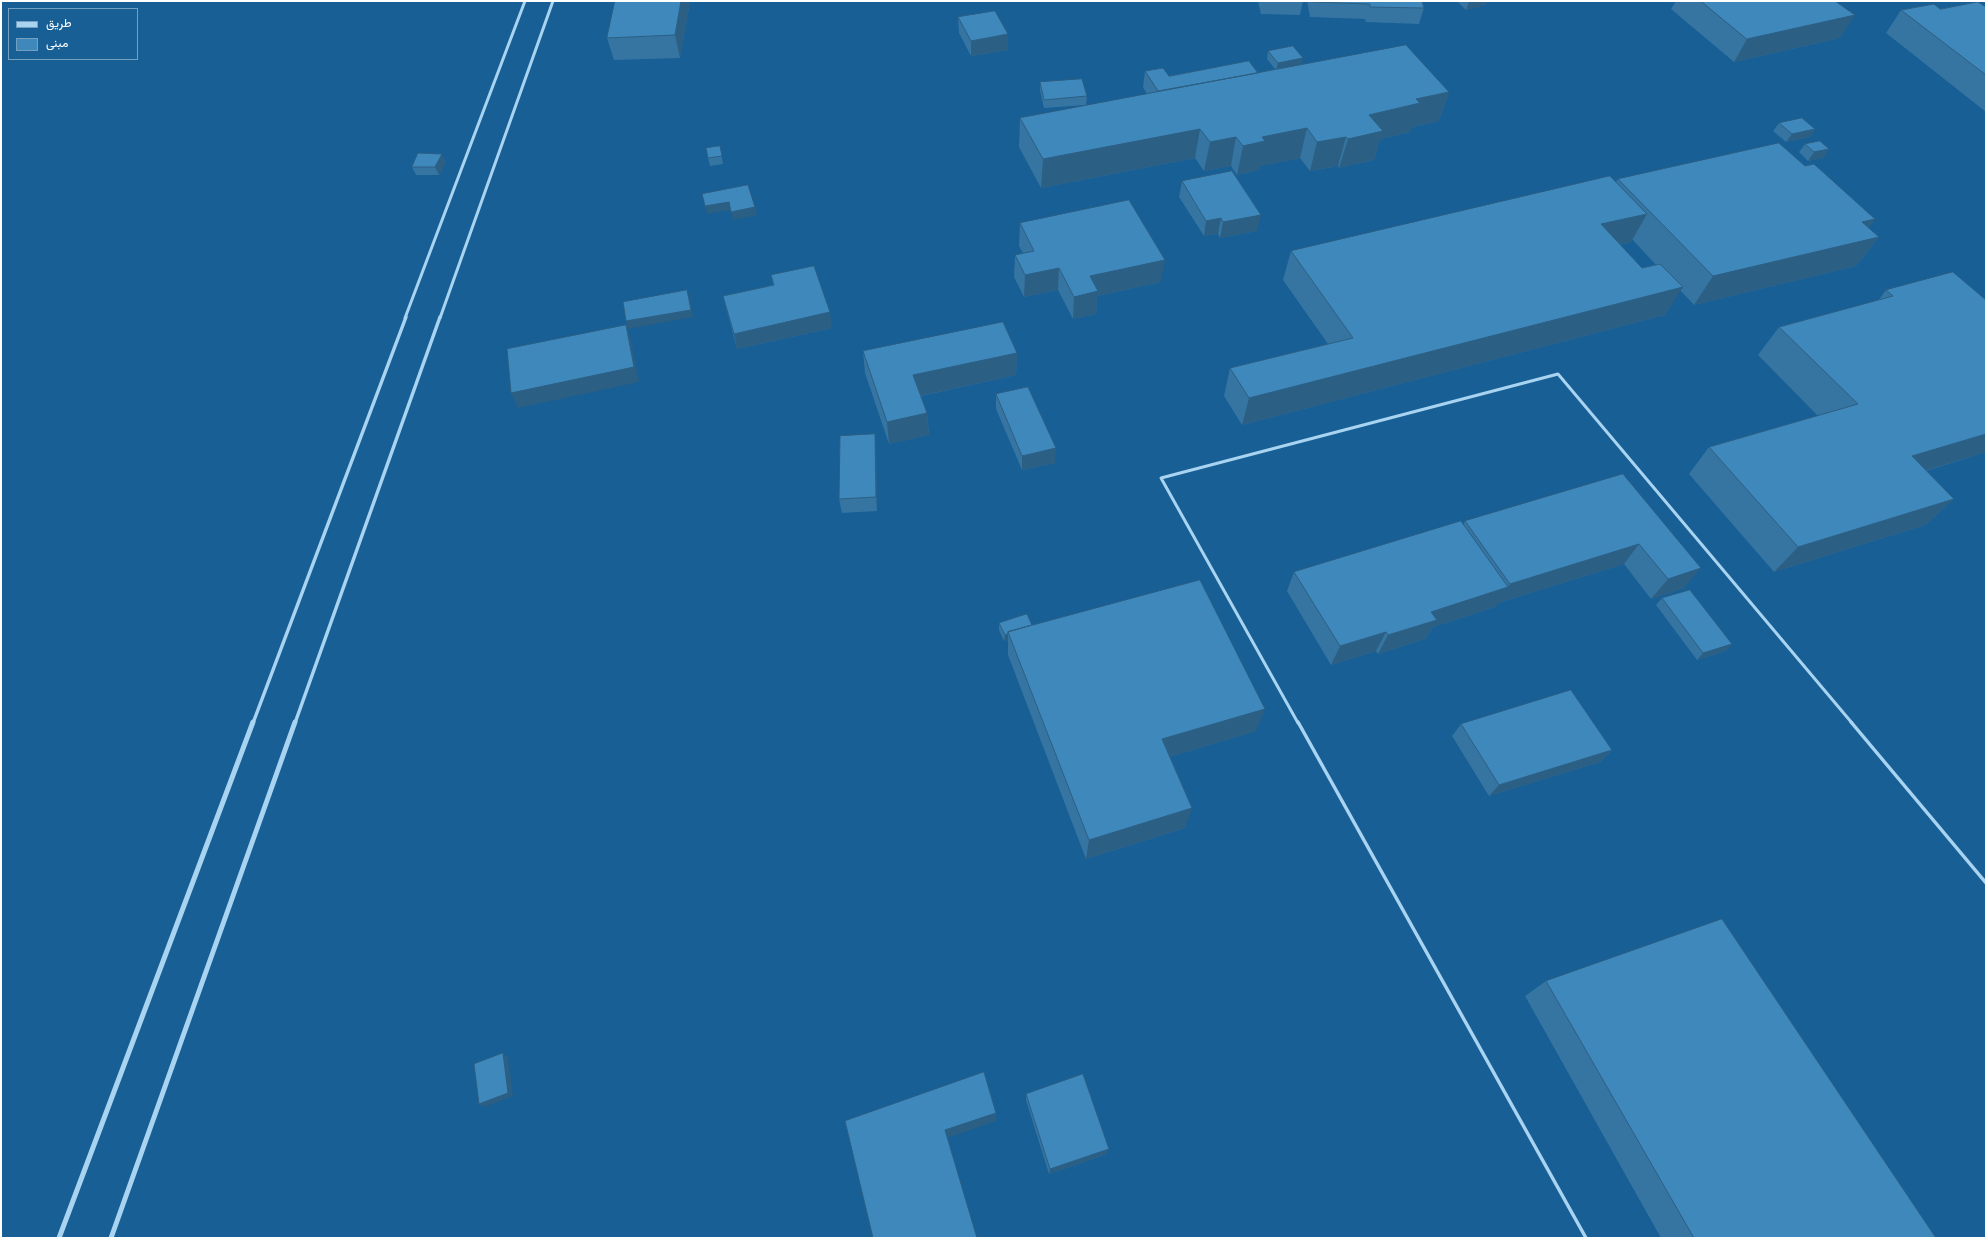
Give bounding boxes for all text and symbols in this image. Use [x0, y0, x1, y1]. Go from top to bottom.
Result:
legend [8, 8, 138, 60]
text: طريق [46, 15, 71, 30]
text: مبنى [46, 35, 68, 50]

